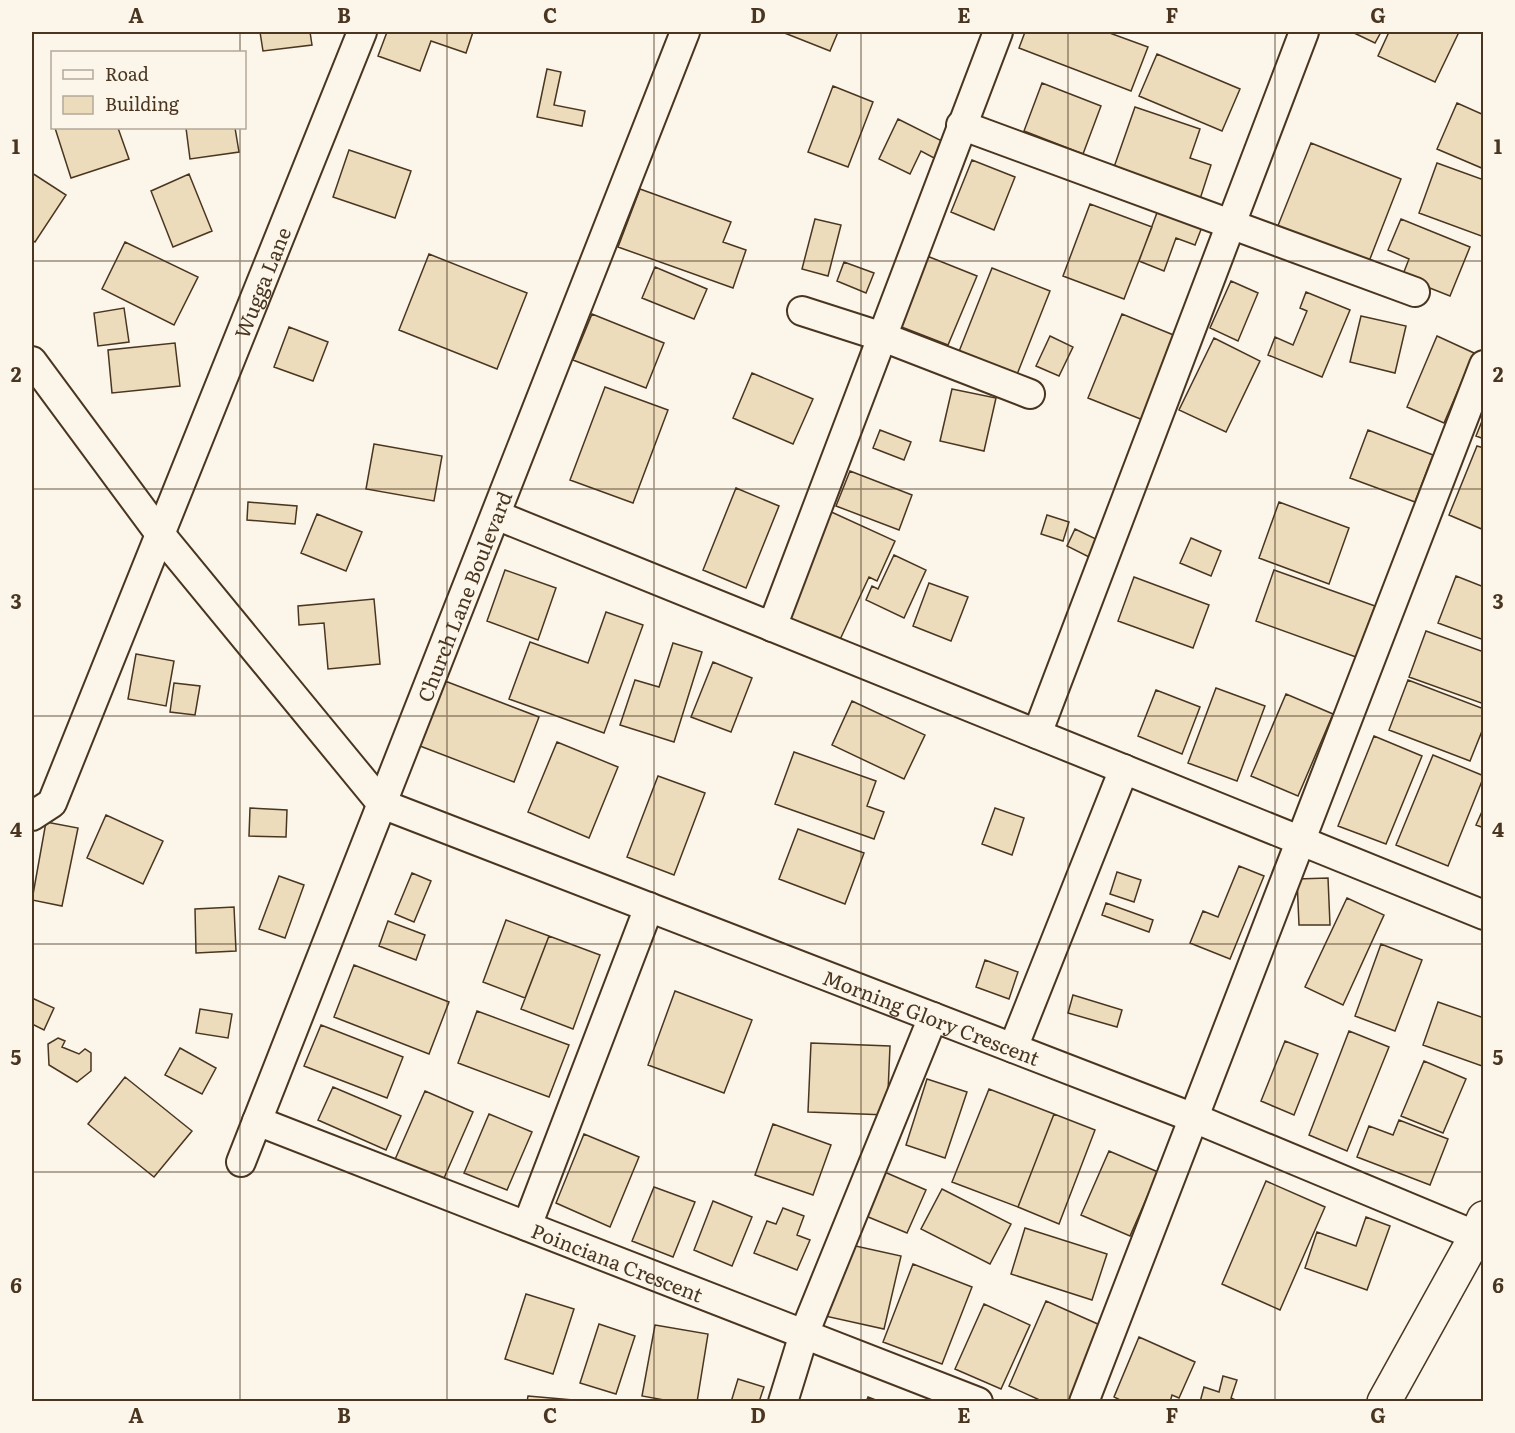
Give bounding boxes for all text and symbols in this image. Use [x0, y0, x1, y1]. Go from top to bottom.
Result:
text: A [128, 0, 144, 29]
text: B [337, 0, 351, 29]
text: C [543, 0, 557, 29]
text: D [750, 0, 766, 29]
text: E [957, 0, 971, 29]
text: F [1166, 0, 1179, 29]
text: G [1370, 0, 1386, 29]
legend [51, 51, 246, 129]
text: Road [105, 60, 149, 87]
text: Building [105, 90, 180, 117]
text: 1 [12, 130, 20, 160]
text: 1 [1494, 130, 1502, 160]
street label: Wugga Lane [225, 222, 297, 342]
text: 2 [11, 358, 22, 388]
text: 2 [1493, 358, 1504, 388]
street label: Church Lane Boulevard [408, 486, 518, 706]
text: 3 [10, 585, 22, 615]
text: 3 [1492, 585, 1504, 615]
text: 4 [10, 813, 22, 843]
text: 4 [1492, 813, 1504, 843]
street label: Morning Glory Crescent [819, 961, 1044, 1072]
text: 5 [11, 1041, 22, 1071]
text: 5 [1493, 1041, 1504, 1071]
street label: Poinciana Crescent [527, 1214, 708, 1309]
text: 6 [10, 1269, 22, 1299]
text: 6 [1492, 1269, 1504, 1299]
text: A [128, 1399, 144, 1429]
text: B [337, 1399, 351, 1429]
text: C [543, 1399, 557, 1429]
text: D [750, 1399, 766, 1429]
text: E [957, 1399, 971, 1429]
text: F [1166, 1399, 1179, 1429]
text: G [1370, 1399, 1386, 1429]

